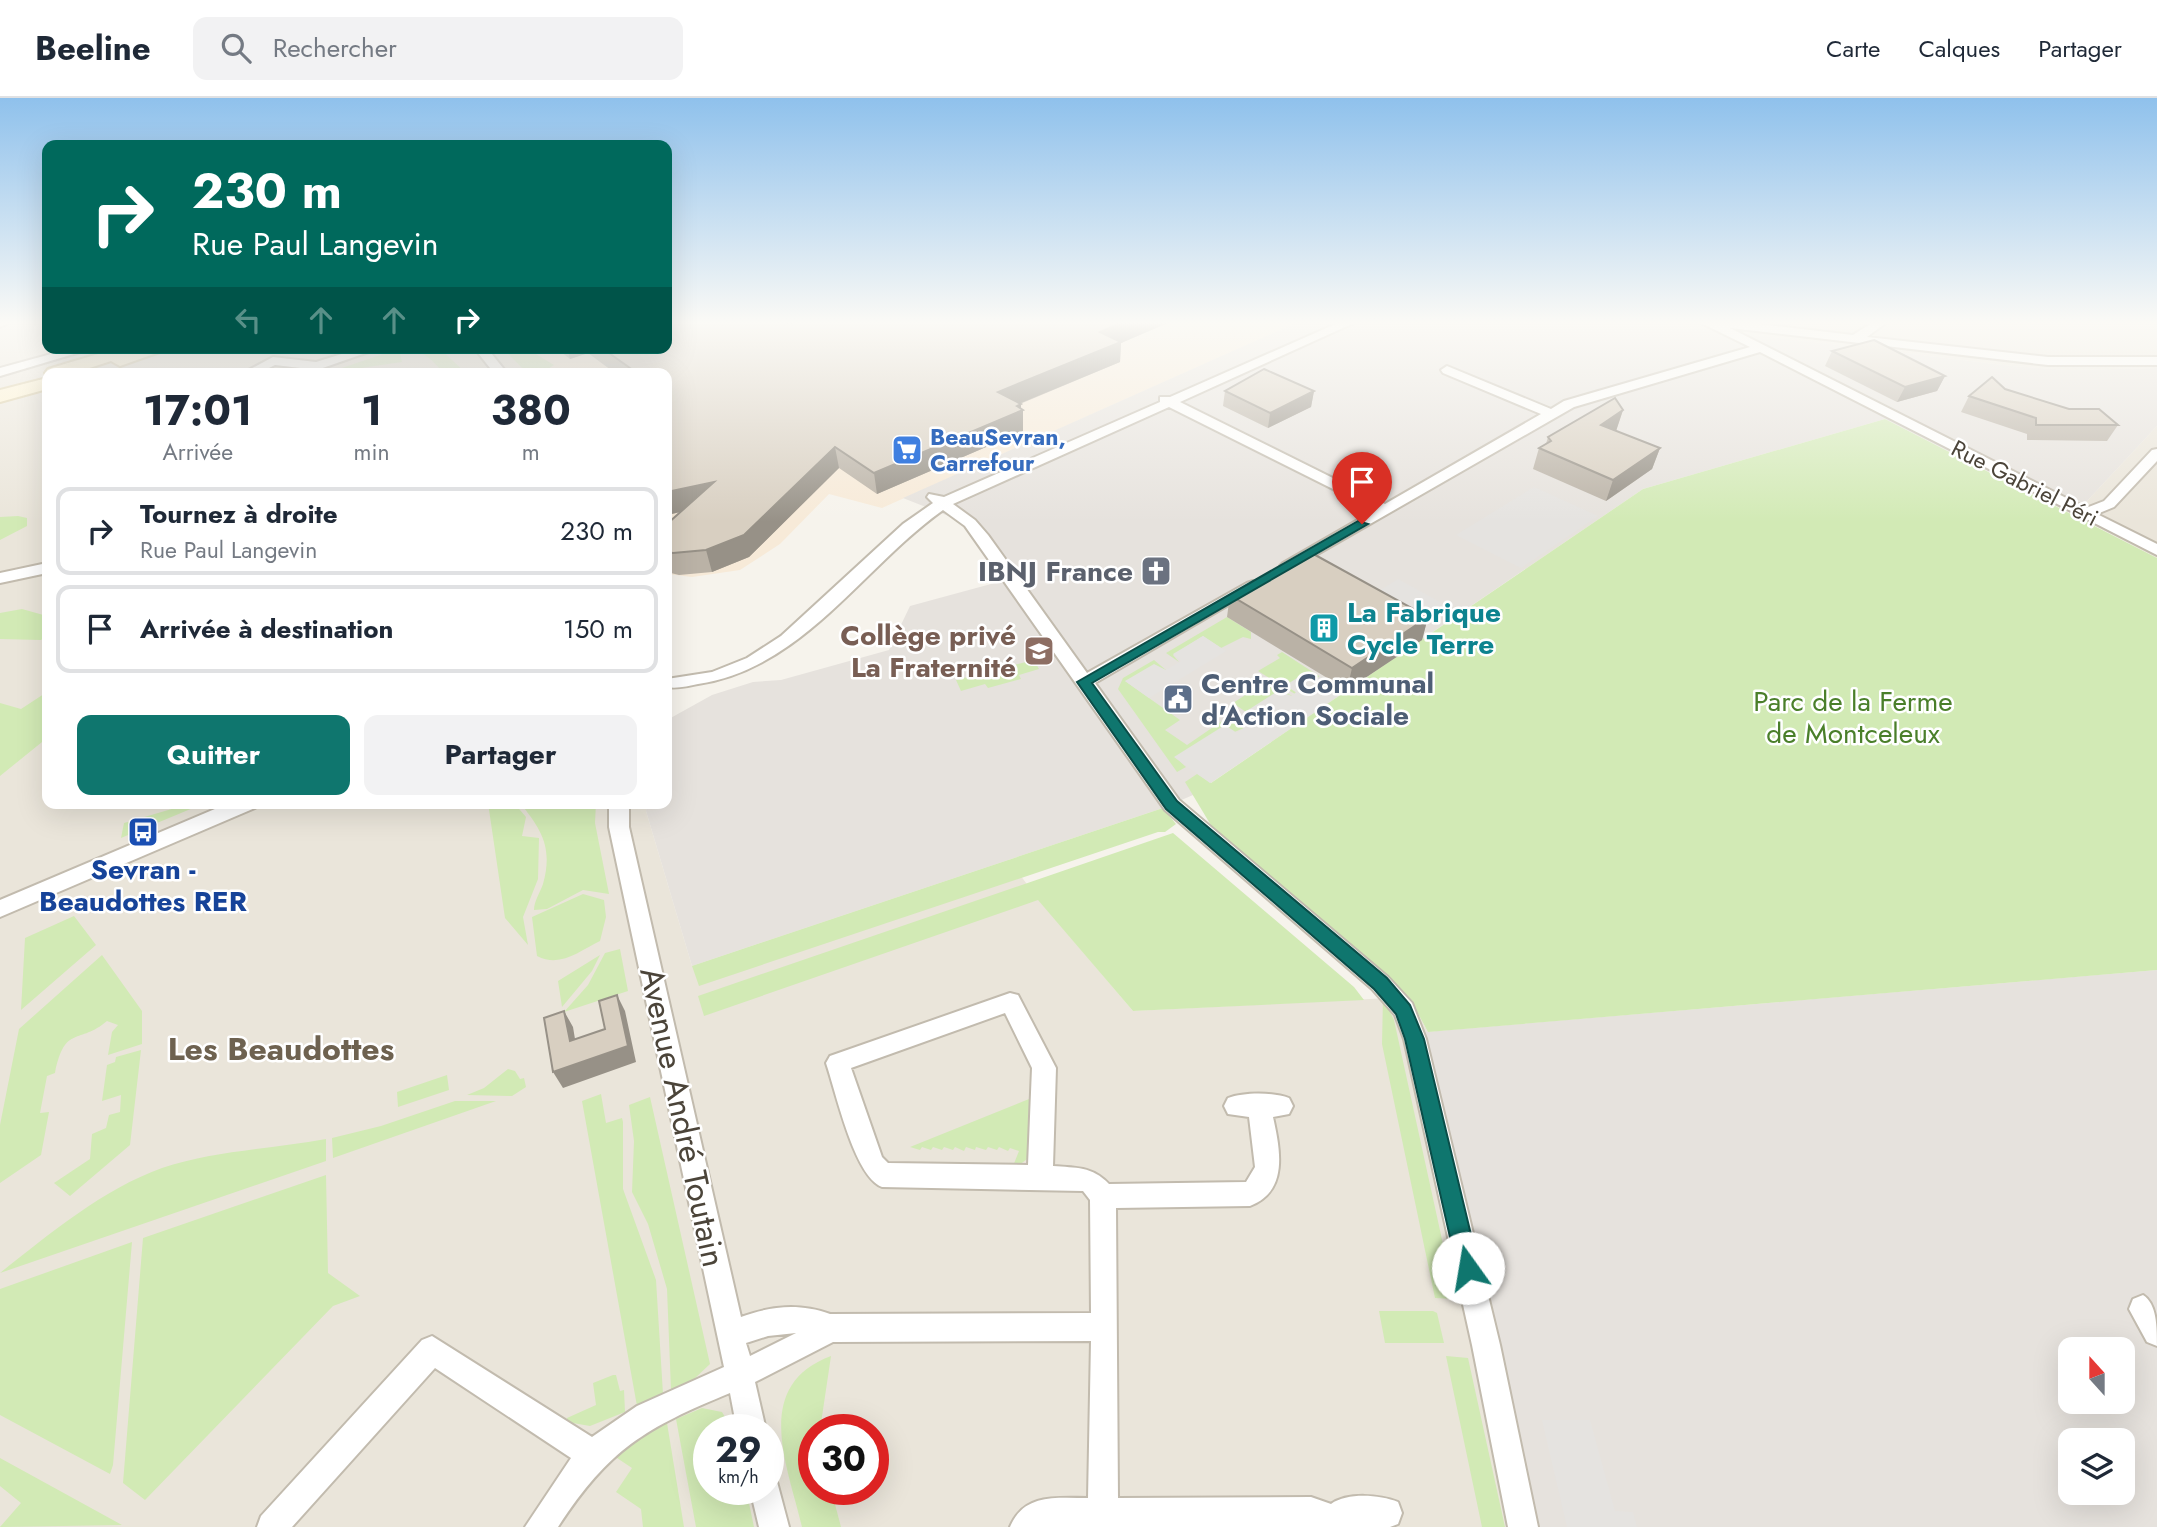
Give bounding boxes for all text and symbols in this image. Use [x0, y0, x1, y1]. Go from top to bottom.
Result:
search box [193, 17, 683, 80]
text: Beeline [35, 25, 151, 72]
icon: search [217, 29, 255, 67]
text: Rechercher [273, 29, 397, 67]
text: Carte [1826, 31, 1880, 66]
text: Calques [1918, 31, 2000, 66]
text: Partager [2038, 31, 2122, 66]
text: 230 m [192, 156, 342, 226]
icon: right [77, 168, 168, 259]
text: Rue Paul Langevin [192, 221, 439, 267]
icon: left [229, 301, 267, 339]
icon: ahead [302, 301, 340, 339]
icon: ahead [375, 301, 413, 339]
icon: right [448, 301, 486, 339]
text: 17:01 [143, 380, 253, 441]
text: 1 [361, 380, 382, 441]
text: 380 [491, 380, 571, 441]
place label: BeauSevran, Carrefour [930, 420, 1066, 480]
street label: Rue Gabriel Péri [1945, 431, 2105, 535]
supermarket icon: BeauSevran, Carrefour [890, 433, 924, 467]
text: Arrivée [163, 435, 233, 469]
text: min [354, 435, 390, 469]
text: m [522, 435, 540, 469]
pin [1332, 452, 1392, 524]
icon: arrive [1343, 463, 1381, 501]
text: Tournez à droite [140, 495, 338, 533]
icon: right [81, 512, 119, 550]
text: 230 m [560, 512, 633, 550]
text: Rue Paul Langevin [140, 533, 317, 567]
place label: IBNJ France [978, 551, 1133, 592]
church icon: IBNJ France [1139, 554, 1173, 588]
place label: La Fabrique Cycle Terre [1347, 592, 1501, 665]
icon: arrive [81, 610, 119, 648]
text: Arrivée à destination [140, 610, 393, 648]
text: 150 m [563, 610, 633, 648]
building icon: La Fabrique Cycle Terre [1307, 611, 1341, 645]
place label: Collège privé La Fraternité [840, 615, 1016, 688]
school or university icon: Collège privé La Fraternité [1022, 634, 1056, 668]
place label: Centre Communal d'Action Sociale [1201, 663, 1434, 736]
park label: Parc de la Ferme de Montceleux [1753, 681, 1953, 754]
public building icon: Centre Communal d'Action Sociale [1161, 682, 1195, 716]
button: Quitter [77, 715, 350, 795]
button: Partager [364, 715, 637, 795]
bus stop icon: Sevran - Beaudottes RER [126, 815, 160, 849]
place label: Sevran - Beaudottes RER [39, 849, 247, 922]
street label: Avenue André Toutain [628, 963, 738, 1271]
district label: Les Beaudottes [168, 1026, 394, 1072]
position arrow [1431, 1231, 1505, 1305]
north arrow [2058, 1337, 2135, 1414]
map controls [2058, 1337, 2135, 1505]
speed limit sign: 30 [798, 1414, 889, 1505]
text: 29 [715, 1425, 762, 1475]
button: layers [2058, 1428, 2135, 1505]
text: km/h [718, 1464, 759, 1490]

